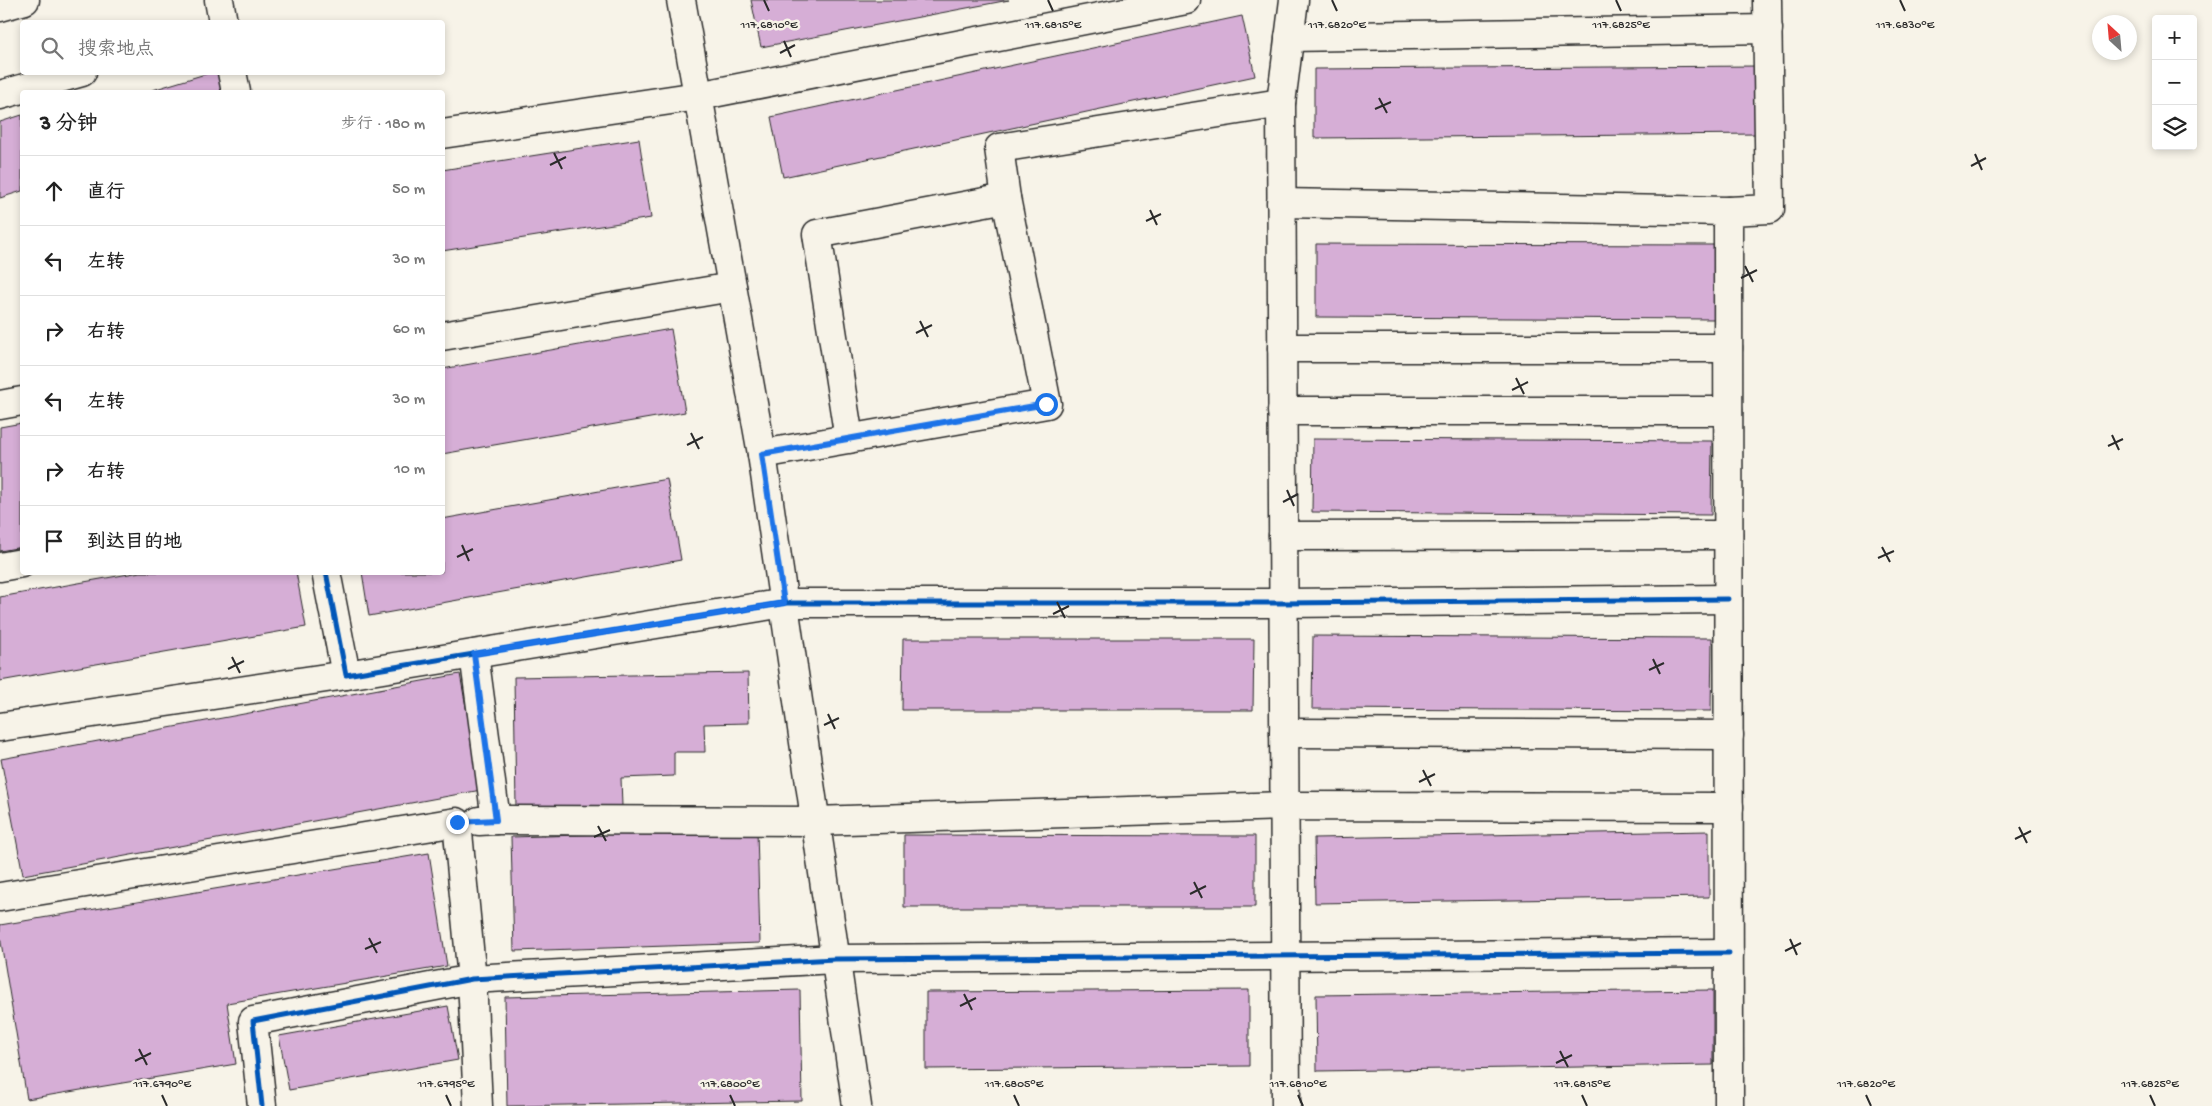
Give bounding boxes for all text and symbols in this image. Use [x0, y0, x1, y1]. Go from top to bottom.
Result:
north arrow [2092, 15, 2137, 60]
map controls [2152, 15, 2197, 150]
button: + [2152, 15, 2197, 60]
text: 117.6810°E [740, 19, 798, 33]
text: 117.6815°E [1024, 19, 1082, 33]
text: 117.6820°E [1307, 19, 1366, 33]
text: 117.6825°E [1591, 19, 1650, 33]
text: 117.6830°E [1875, 19, 1935, 33]
search box [20, 20, 445, 75]
icon: search [38, 34, 66, 62]
text: 搜索地点 [78, 39, 154, 62]
button: − [2152, 60, 2197, 105]
button: layers [2152, 105, 2197, 150]
text: 3 分钟 [40, 113, 98, 138]
text: 步行 · 180 m [341, 116, 425, 135]
icon: ahead [40, 177, 68, 205]
text: 50 m [392, 181, 425, 200]
text: 直行 [87, 182, 125, 205]
icon: left [40, 247, 68, 275]
text: 30 m [392, 251, 425, 270]
text: 左转 [87, 252, 125, 275]
icon: right [40, 317, 68, 345]
text: 60 m [393, 321, 425, 340]
text: 右转 [87, 322, 125, 345]
icon: left [40, 387, 68, 415]
text: 30 m [392, 391, 425, 410]
text: 左转 [87, 392, 125, 415]
route start [1035, 393, 1058, 416]
icon: right [40, 457, 68, 485]
text: 10 m [394, 461, 425, 480]
text: 右转 [87, 462, 125, 485]
icon: arrive [40, 527, 68, 555]
text: 到达目的地 [87, 532, 182, 555]
route end [446, 811, 469, 834]
text: 117.6790°E [132, 1078, 191, 1092]
text: 117.6795°E [416, 1078, 475, 1092]
text: 117.6800°E [700, 1078, 760, 1092]
text: 117.6805°E [984, 1078, 1044, 1092]
text: 117.6810°E [1269, 1078, 1327, 1092]
text: 117.6815°E [1553, 1078, 1611, 1092]
text: 117.6820°E [1836, 1078, 1895, 1092]
text: 117.6825°E [2120, 1078, 2179, 1092]

